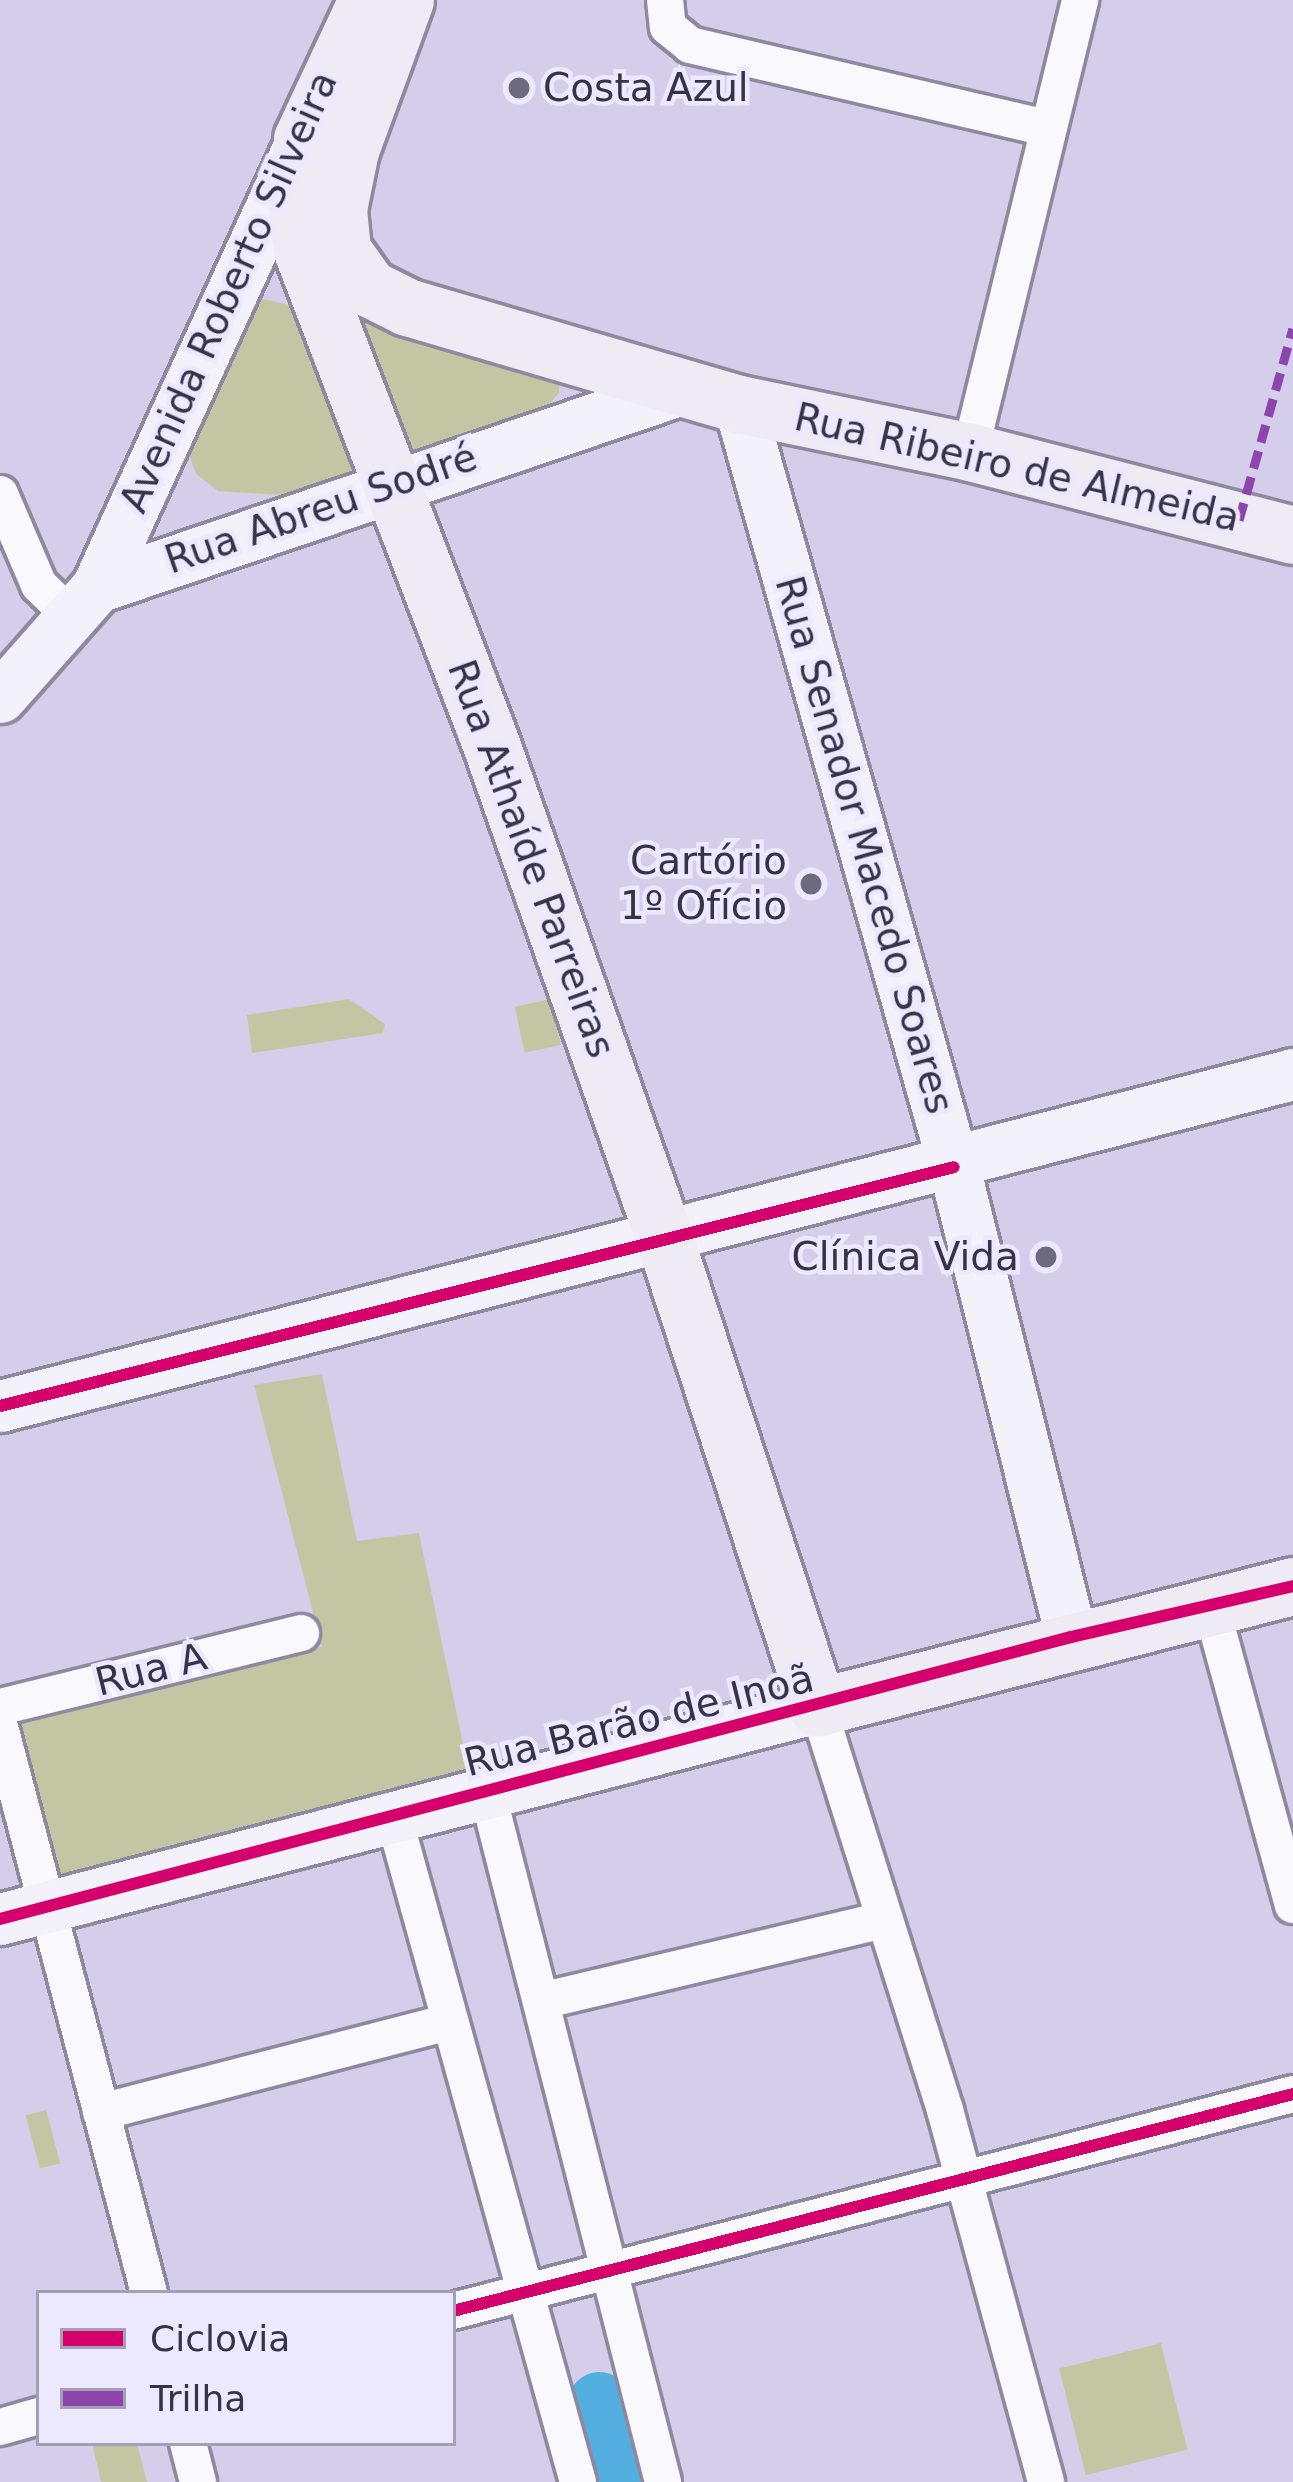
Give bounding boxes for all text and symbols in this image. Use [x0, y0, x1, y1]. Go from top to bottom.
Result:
street label: Avenida Roberto Silveira [110, 64, 348, 520]
place label: Costa Azul [543, 65, 749, 111]
marker: Costa Azul [506, 75, 532, 101]
street label: Rua Ribeiro de Almeida [790, 394, 1244, 542]
street label: Rua Abreu Sodré [159, 434, 483, 584]
street label: Rua Senador Macedo Soares [765, 571, 963, 1119]
street label: Rua Athaíde Parreiras [437, 654, 625, 1064]
place label: Cartório 1º Ofício [620, 839, 787, 930]
marker: Cartório 1º Ofício [798, 871, 824, 897]
place label: Clínica Vida [791, 1234, 1019, 1280]
marker: Clínica Vida [1030, 1241, 1062, 1273]
street label: Rua A [90, 1634, 212, 1706]
street label: Rua Barão de Inoã [459, 1655, 819, 1787]
legend [36, 2290, 456, 2446]
text: Ciclovia [150, 2318, 290, 2359]
text: Trilha [150, 2378, 246, 2419]

